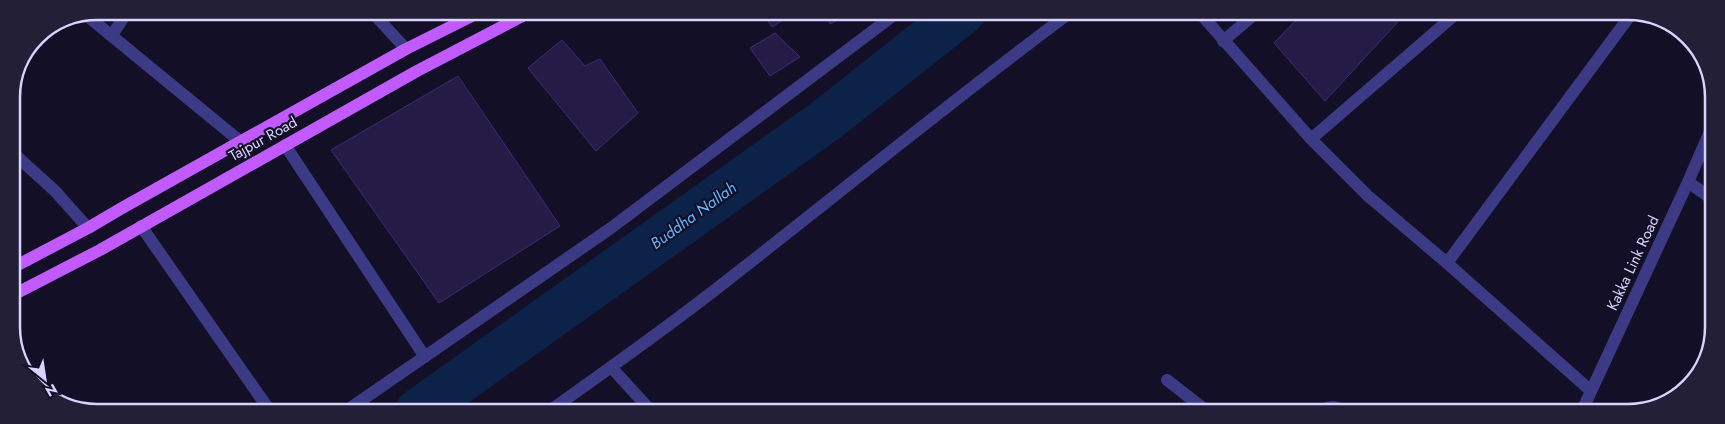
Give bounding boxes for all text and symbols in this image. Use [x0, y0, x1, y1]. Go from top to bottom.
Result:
street label: Tajpur Road [225, 111, 301, 167]
water label: Buddha Nallah [646, 176, 741, 254]
street label: Kakka Link Road [1601, 212, 1665, 314]
north arrow [20, 354, 70, 404]
text: N [42, 379, 61, 402]

